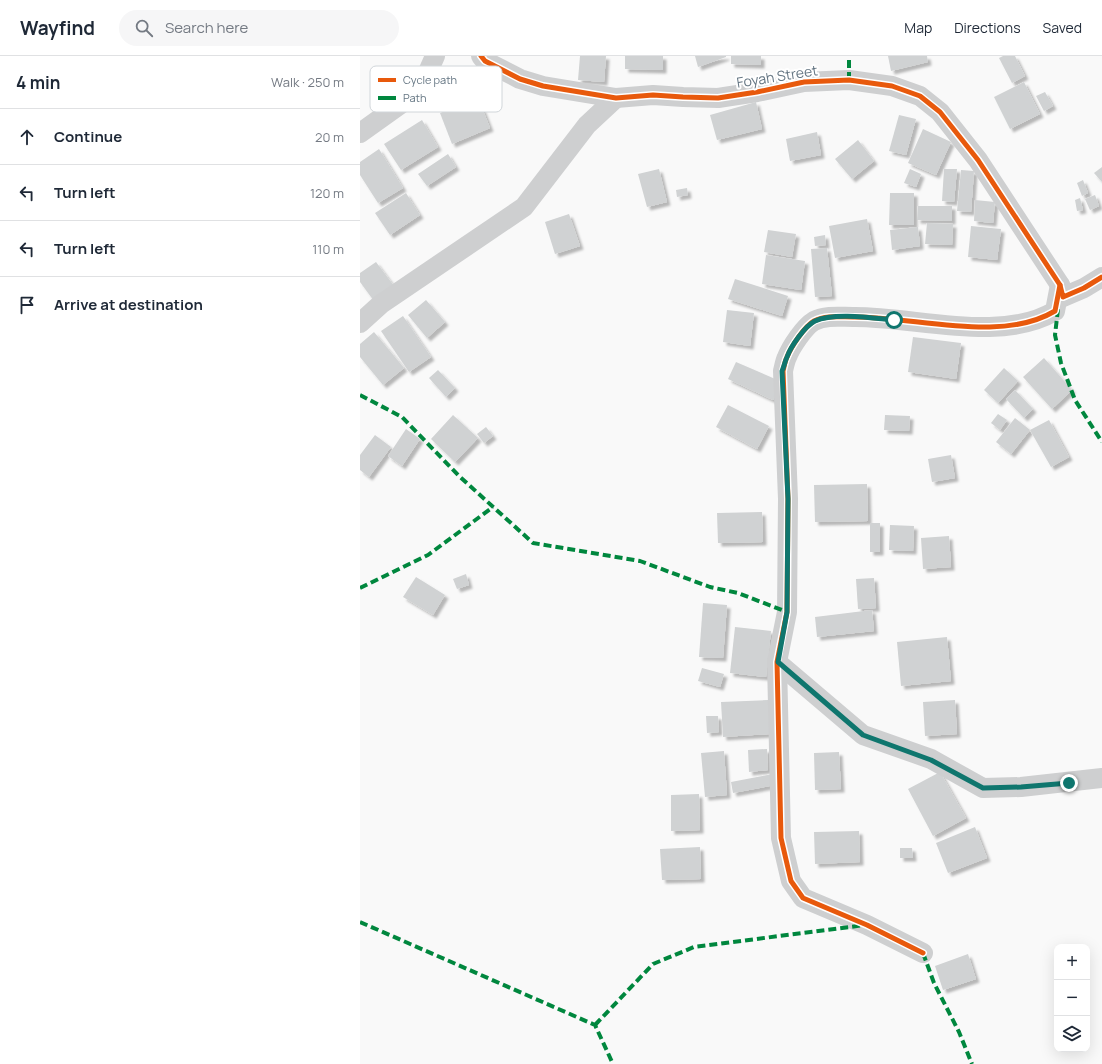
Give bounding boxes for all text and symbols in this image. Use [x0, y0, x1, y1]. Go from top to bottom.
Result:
search box [119, 10, 399, 46]
text: Wayfind [20, 15, 95, 41]
icon: search [133, 17, 155, 39]
text: Search here [165, 17, 248, 38]
text: Map [904, 18, 932, 37]
text: Directions [954, 18, 1021, 37]
text: Saved [1043, 18, 1082, 37]
street label: Foyah Street [735, 60, 819, 92]
legend [370, 66, 502, 112]
text: 4 min [16, 71, 60, 94]
text: Cycle path [403, 72, 457, 87]
text: Walk · 250 m [271, 73, 344, 91]
text: Path [403, 90, 426, 105]
icon: ahead [16, 126, 38, 148]
text: Continue [54, 126, 122, 147]
text: 20 m [315, 128, 344, 146]
icon: left [16, 182, 38, 204]
text: Turn left [54, 182, 116, 203]
text: 120 m [310, 184, 344, 202]
icon: left [16, 238, 38, 260]
text: Turn left [54, 238, 116, 259]
text: 110 m [312, 240, 344, 258]
icon: arrive [16, 294, 38, 316]
text: Arrive at destination [54, 294, 203, 315]
route start [885, 311, 903, 329]
route end [1060, 774, 1078, 792]
map controls [1054, 944, 1090, 1052]
button: + [1054, 944, 1090, 980]
button: − [1054, 980, 1090, 1016]
button: layers [1054, 1016, 1090, 1052]

